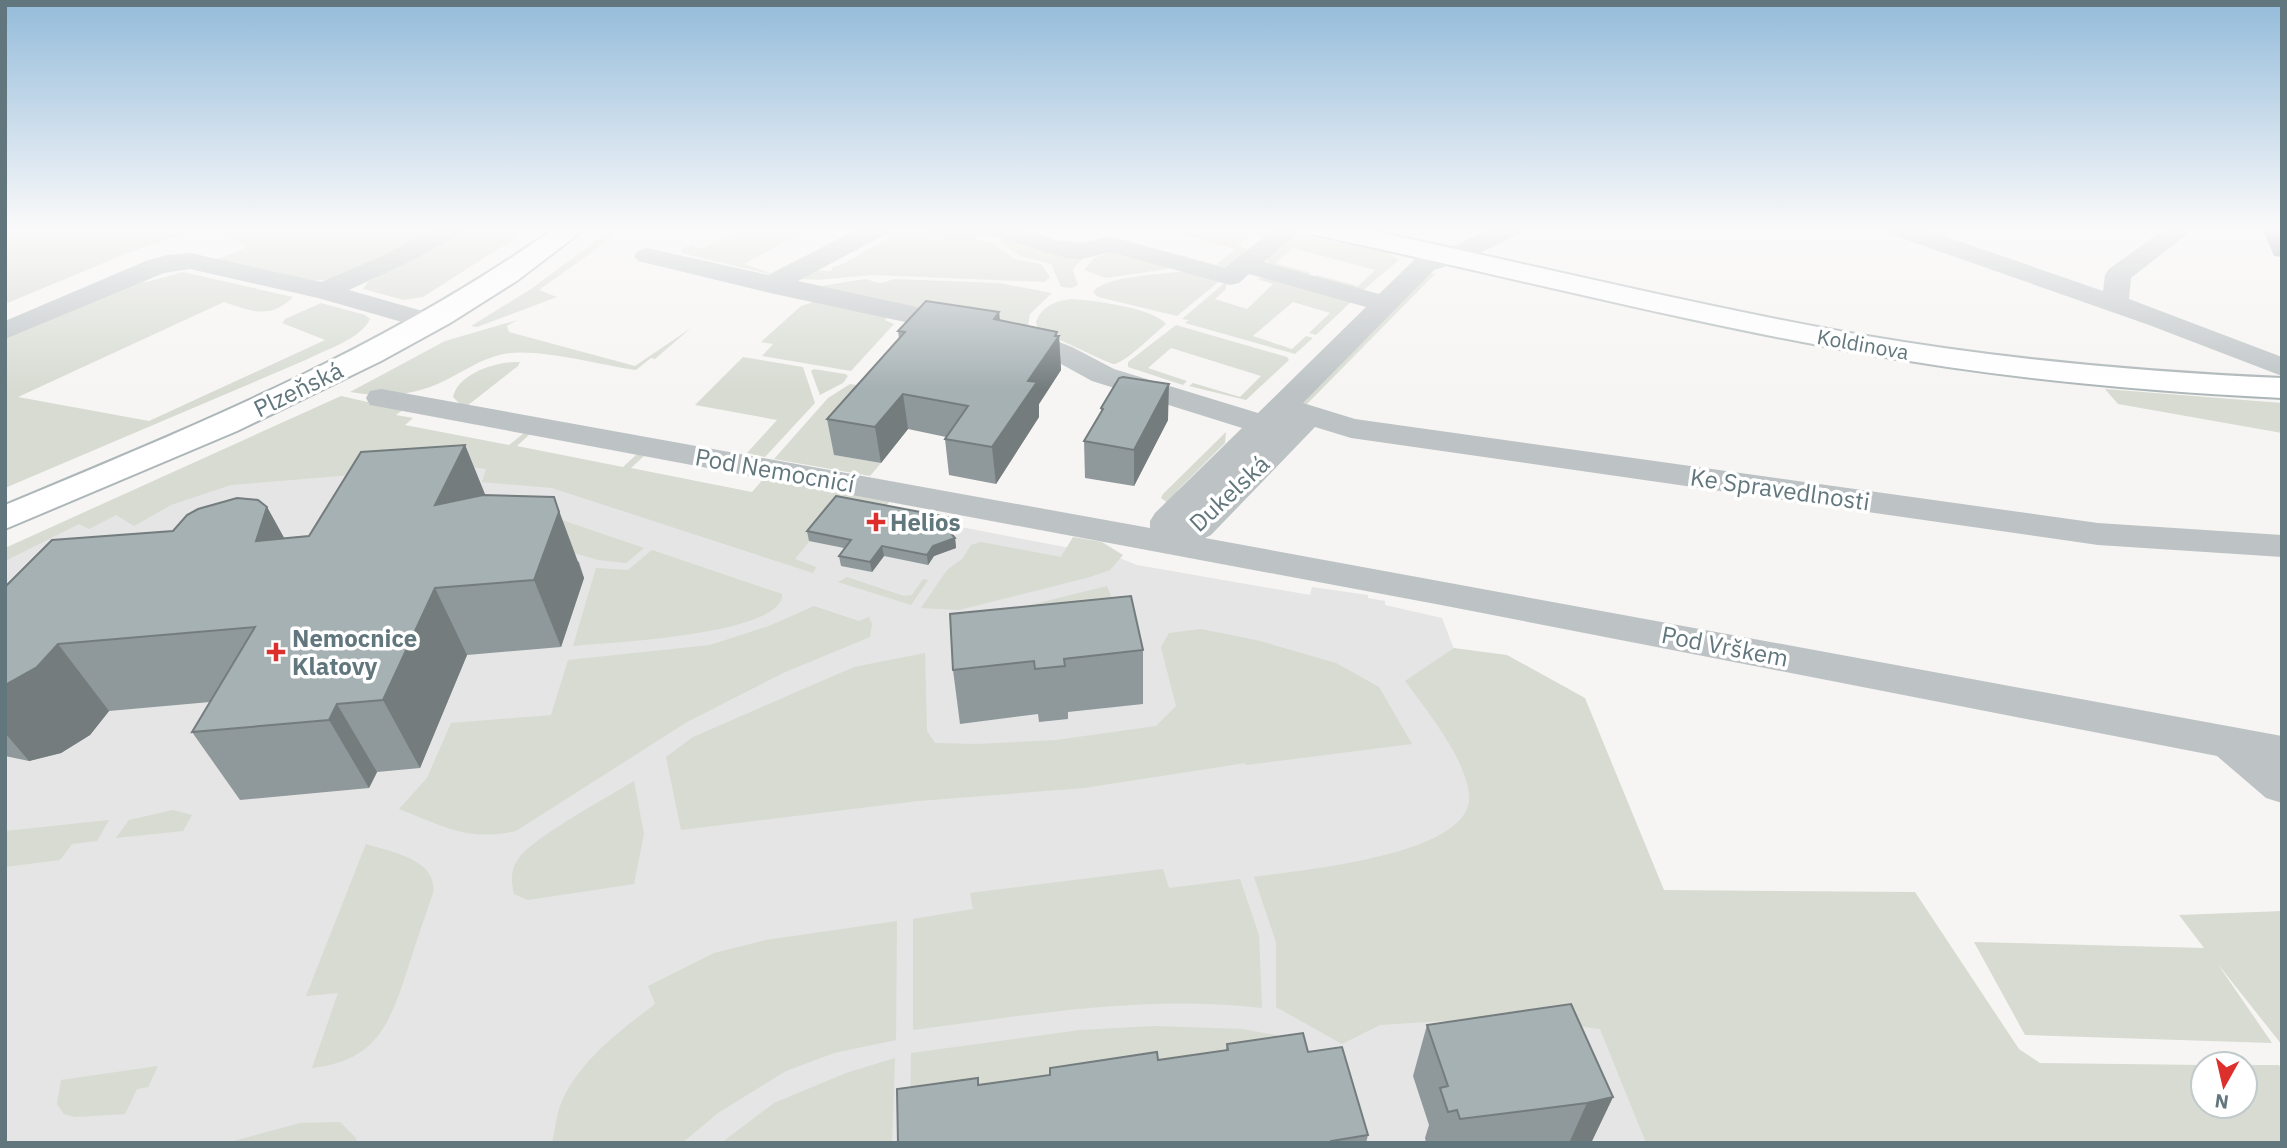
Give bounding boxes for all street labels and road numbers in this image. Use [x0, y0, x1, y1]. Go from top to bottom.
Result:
street label: Koldinova [1815, 322, 1911, 366]
street label: Plzeňská [248, 354, 348, 424]
street label: Pod Nemocnicí [693, 440, 857, 500]
street label: Dukelská [1182, 448, 1276, 538]
street label: Ke Spravedlnosti [1688, 461, 1872, 517]
street label: Pod Vrškem [1659, 618, 1791, 674]

